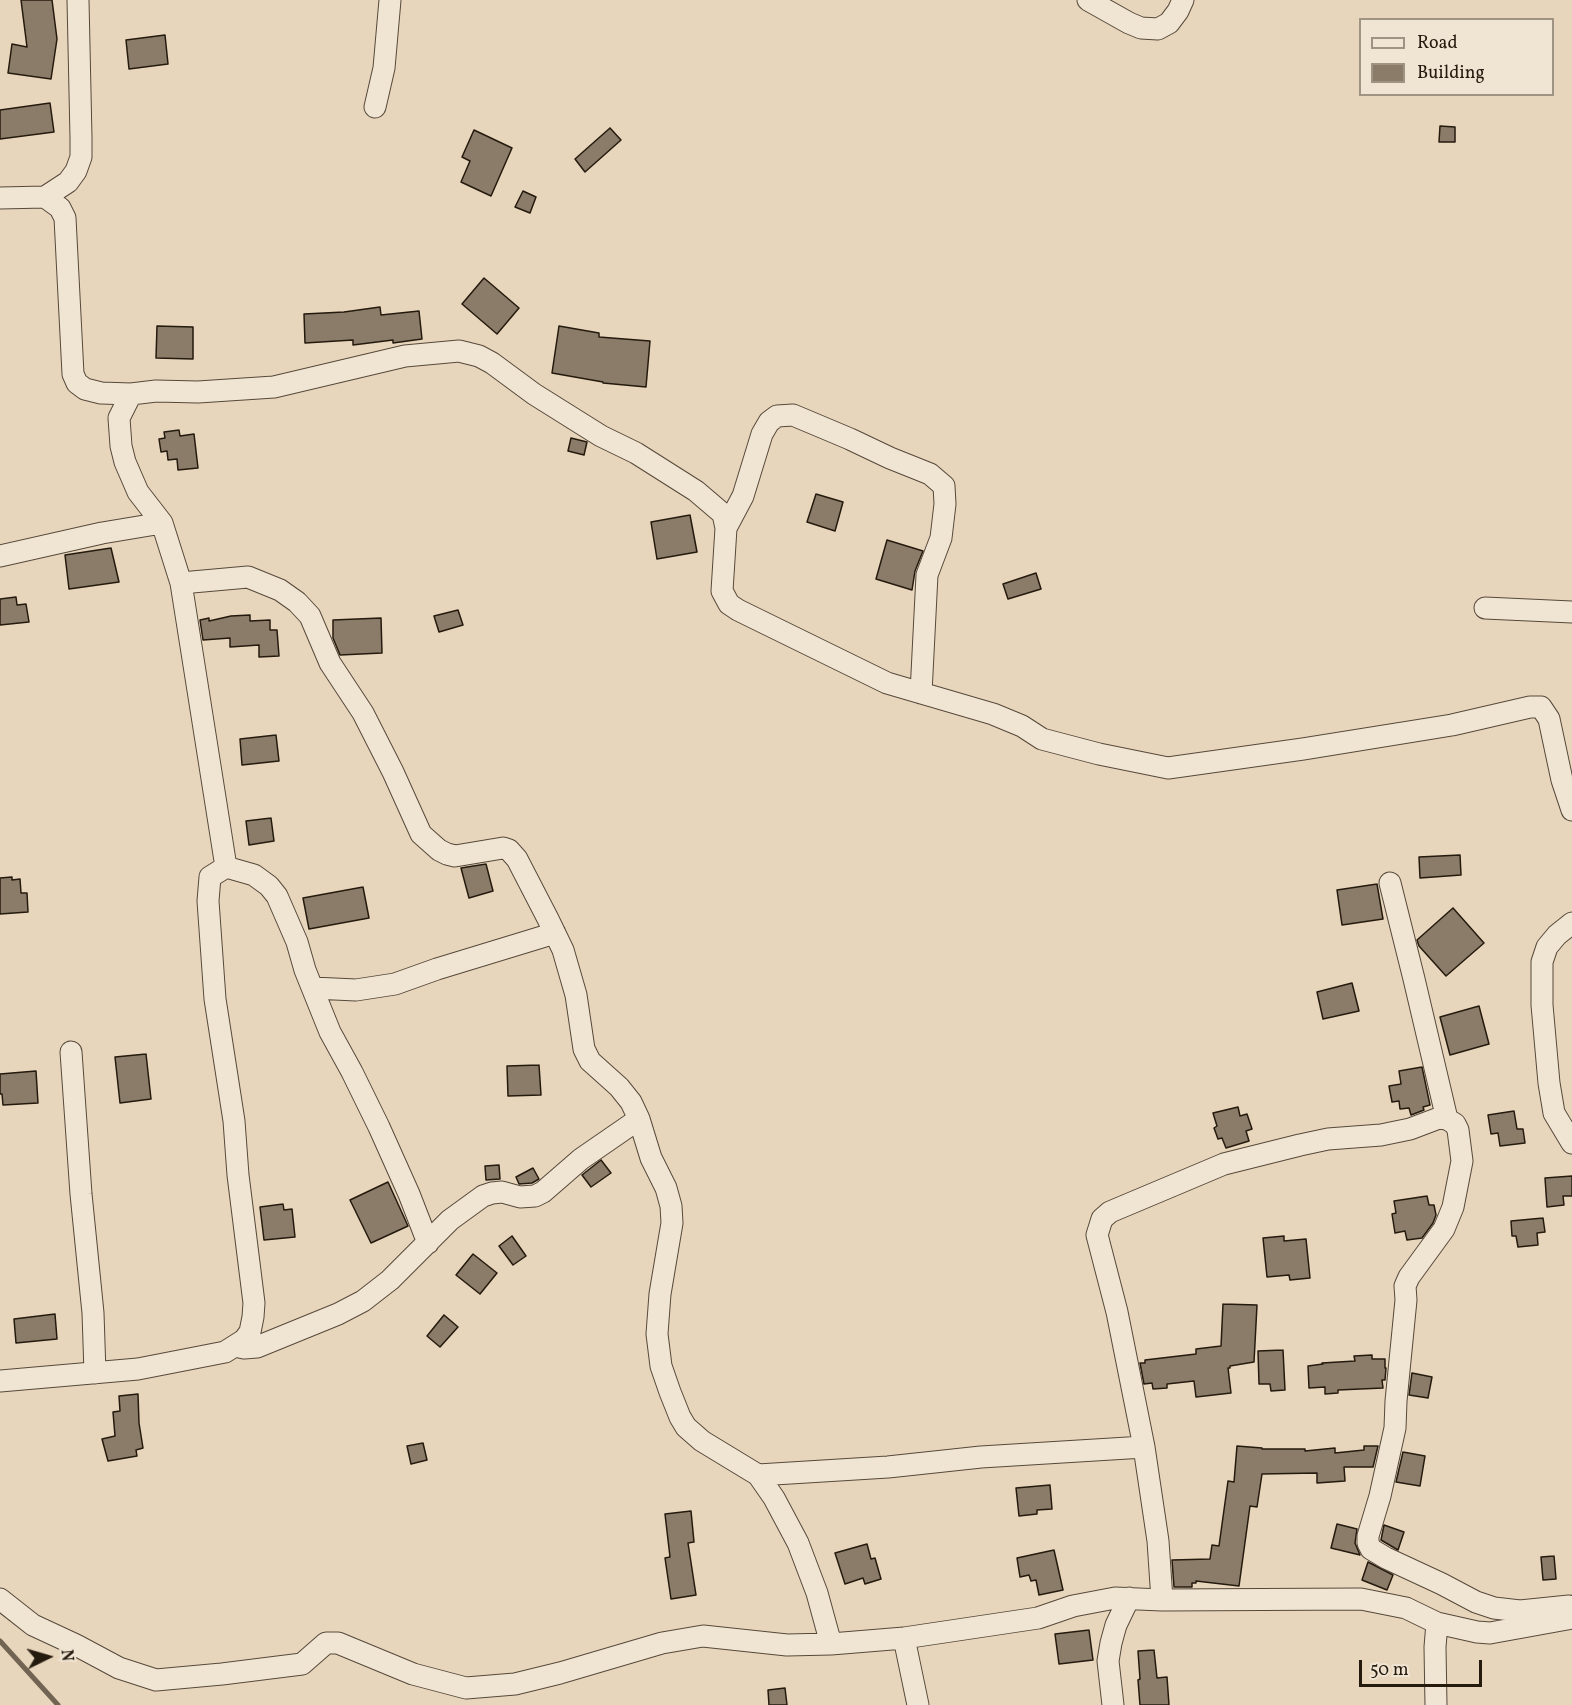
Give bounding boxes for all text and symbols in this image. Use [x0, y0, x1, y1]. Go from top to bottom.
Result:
legend [1359, 18, 1554, 96]
text: Road [1417, 31, 1458, 56]
text: Building [1417, 61, 1485, 86]
north arrow [18, 1627, 78, 1687]
scale bar [1362, 1648, 1485, 1686]
text: N [54, 1649, 77, 1662]
text: 50 m [1370, 1658, 1409, 1683]

